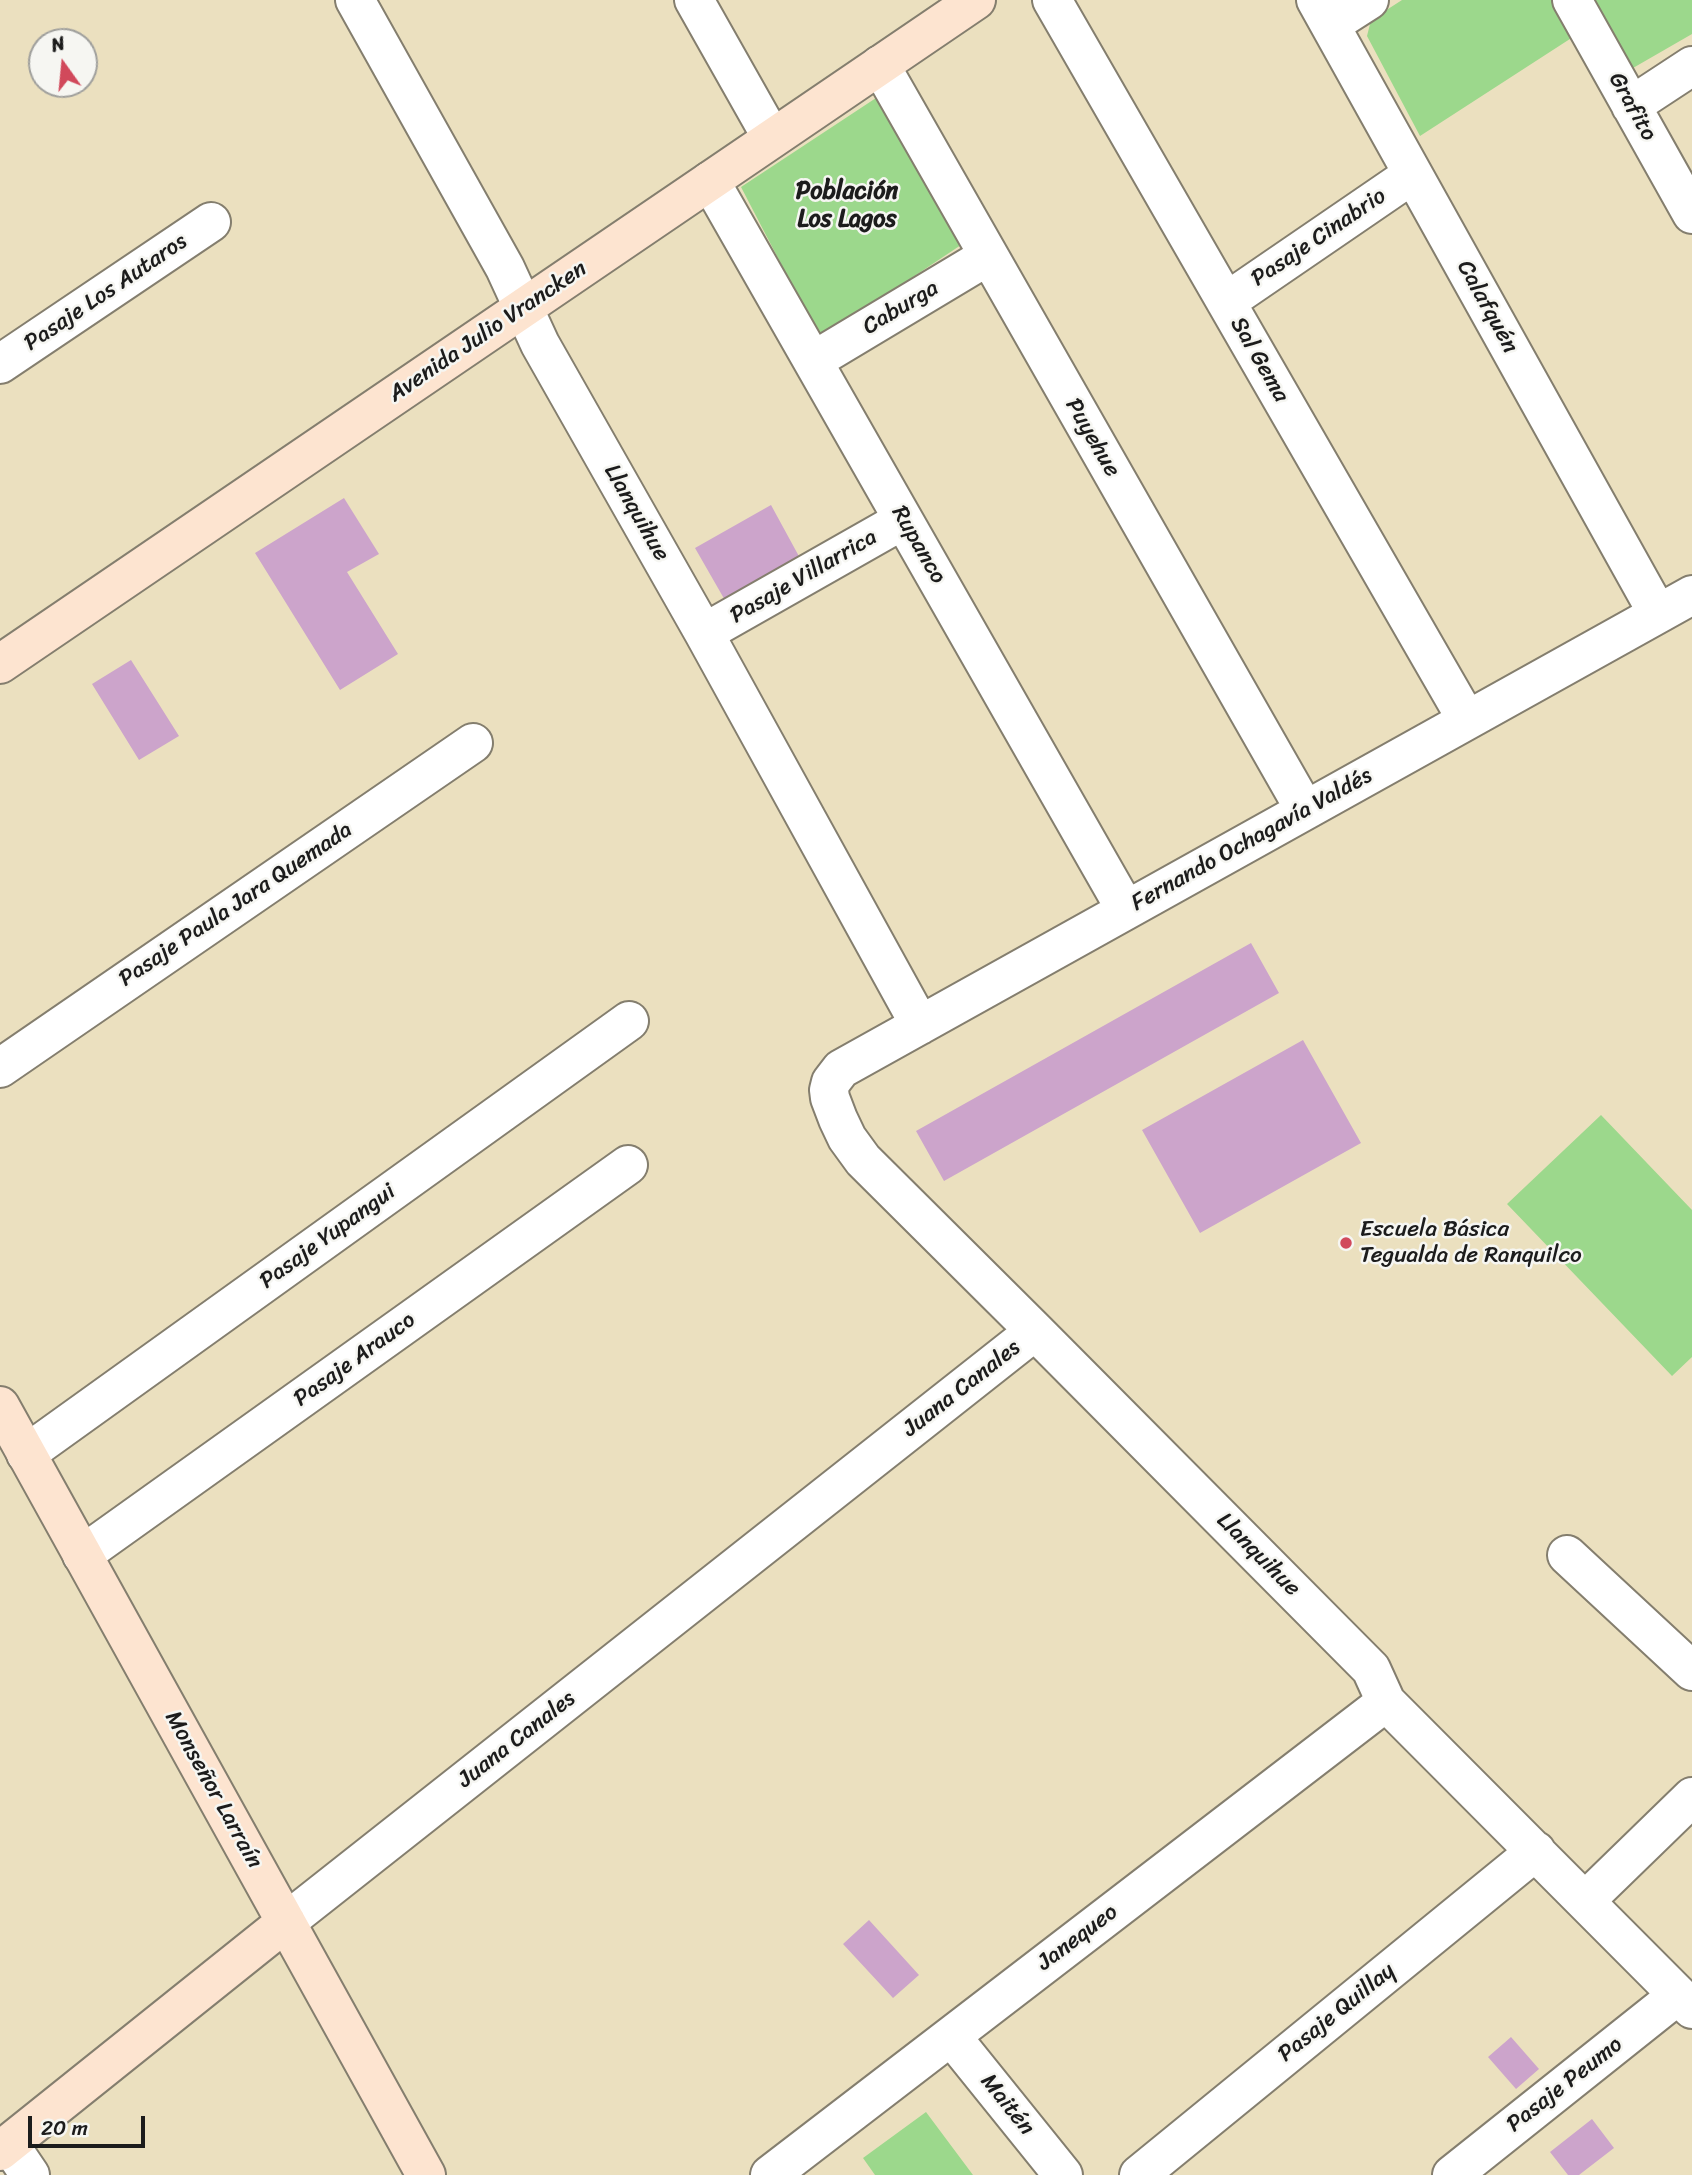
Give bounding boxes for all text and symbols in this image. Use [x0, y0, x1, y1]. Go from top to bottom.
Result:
text: N [47, 27, 69, 62]
north arrow [28, 28, 98, 98]
street label: Grafito [1602, 68, 1662, 146]
district label: Población Los Lagos [796, 178, 898, 234]
street label: Pasaje Cinabrio [1246, 183, 1392, 293]
street label: Pasaje Los Autaros [19, 228, 193, 358]
street label: Avenida Julio Vrancken [384, 255, 592, 409]
street label: Calafquén [1450, 256, 1524, 358]
street label: Caburga [858, 275, 944, 341]
street label: Sal Gema [1224, 312, 1294, 408]
street label: Puyehue [1058, 394, 1126, 482]
street label: Llanquihue [597, 460, 675, 566]
street label: Rupanco [885, 501, 951, 589]
street label: Pasaje Villarrica [726, 524, 882, 630]
street label: Fernando Ochagavía Valdés [1127, 762, 1377, 918]
street label: Pasaje Paula Jara Quemada [114, 817, 358, 993]
street label: Pasaje Yupangui [255, 1178, 401, 1296]
place label: Escuela Básica Tegualda de Ranquilco [1360, 1216, 1582, 1270]
marker: Escuela Básica Tegualda de Ranquilco [1338, 1235, 1354, 1251]
street label: Pasaje Arauco [289, 1307, 421, 1413]
street label: Juana Canales [898, 1335, 1026, 1443]
street label: Llanquihue [1210, 1507, 1306, 1603]
street label: Juana Canales [453, 1686, 581, 1794]
street label: Monseñor Larraín [158, 1706, 268, 1874]
street label: Janequeo [1032, 1899, 1124, 1977]
street label: Pasaje Quillay [1273, 1958, 1401, 2068]
street label: Pasaje Peumo [1502, 2031, 1628, 2139]
street label: Maitén [974, 2069, 1040, 2141]
scale bar [32, 2102, 149, 2146]
text: 20 m [41, 2109, 88, 2147]

